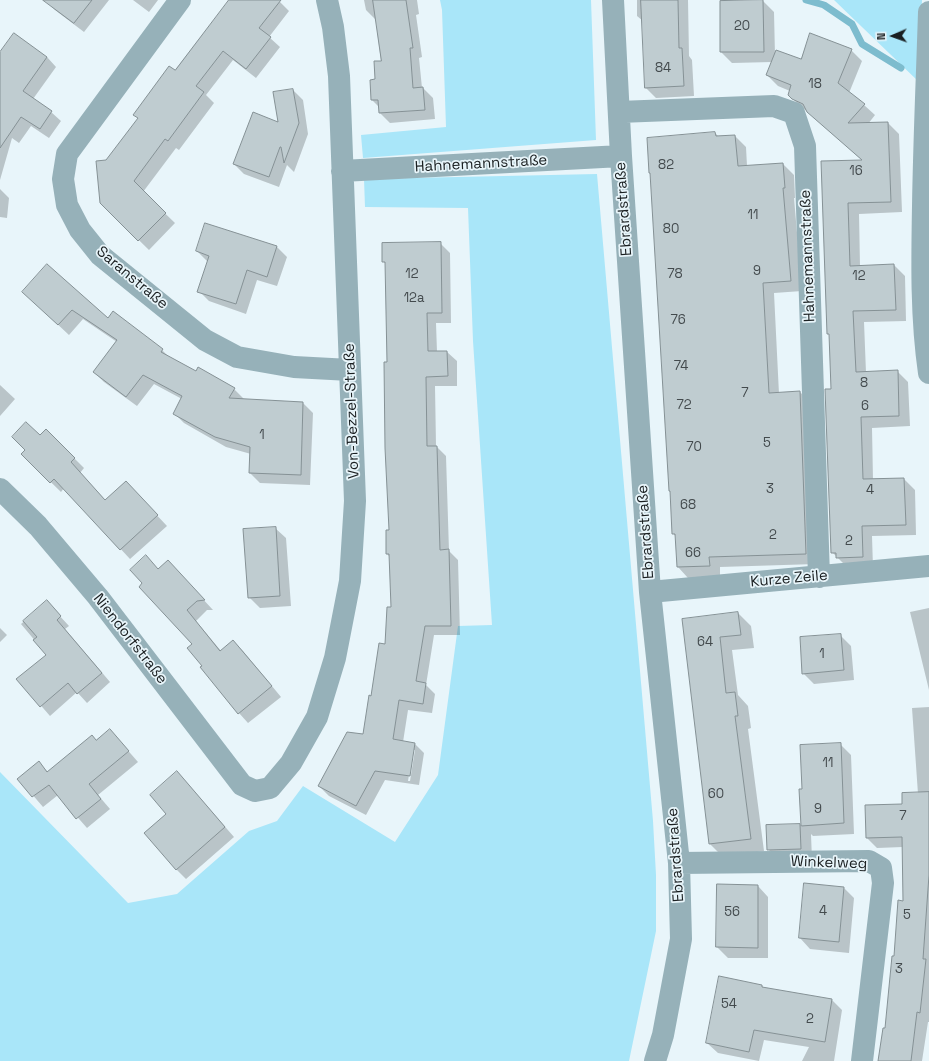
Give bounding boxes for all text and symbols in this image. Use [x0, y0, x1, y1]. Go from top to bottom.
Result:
north arrow [873, 16, 913, 56]
house number: 20 [734, 18, 750, 34]
text: N [874, 32, 888, 40]
house number: 84 [655, 60, 671, 76]
house number: 18 [808, 76, 822, 92]
street label: Hahnemannstraße [414, 152, 548, 176]
house number: 82 [658, 157, 674, 173]
street label: Ebrardstraße [612, 161, 636, 257]
house number: 16 [849, 163, 863, 179]
street label: Hahnemannstraße [797, 189, 819, 323]
house number: 11 [748, 207, 758, 223]
house number: 80 [663, 221, 679, 237]
street label: Saranstraße [93, 243, 171, 313]
house number: 9 [753, 263, 761, 279]
house number: 12 [405, 266, 419, 282]
house number: 78 [667, 266, 683, 282]
house number: 12 [852, 268, 866, 284]
house number: 12a [404, 290, 424, 306]
house number: 76 [670, 312, 686, 328]
street label: Von-Bezzel-Straße [341, 343, 363, 479]
house number: 74 [674, 358, 688, 374]
house number: 8 [860, 375, 868, 391]
house number: 7 [741, 385, 749, 401]
house number: 72 [676, 397, 692, 413]
house number: 6 [861, 398, 869, 414]
house number: 1 [259, 427, 265, 443]
house number: 5 [763, 435, 771, 451]
house number: 70 [686, 439, 702, 455]
house number: 3 [766, 481, 774, 497]
house number: 4 [866, 482, 874, 498]
street label: Ebrardstraße [634, 484, 658, 580]
house number: 68 [680, 497, 696, 513]
house number: 2 [769, 527, 777, 543]
house number: 2 [845, 533, 853, 549]
house number: 66 [685, 545, 701, 561]
street label: Kurze Zeile [750, 567, 828, 591]
street label: Niendorfstraße [89, 590, 171, 688]
house number: 64 [697, 634, 713, 650]
house number: 1 [819, 646, 825, 662]
house number: 11 [823, 755, 833, 771]
house number: 60 [708, 786, 724, 802]
house number: 9 [814, 801, 822, 817]
street label: Ebrardstraße [664, 807, 688, 903]
house number: 7 [899, 808, 907, 824]
street label: Winkelweg [790, 853, 868, 873]
house number: 4 [819, 903, 827, 919]
house number: 56 [724, 904, 740, 920]
house number: 5 [903, 907, 911, 923]
house number: 3 [895, 961, 903, 977]
house number: 54 [721, 996, 737, 1012]
house number: 2 [806, 1011, 814, 1027]

